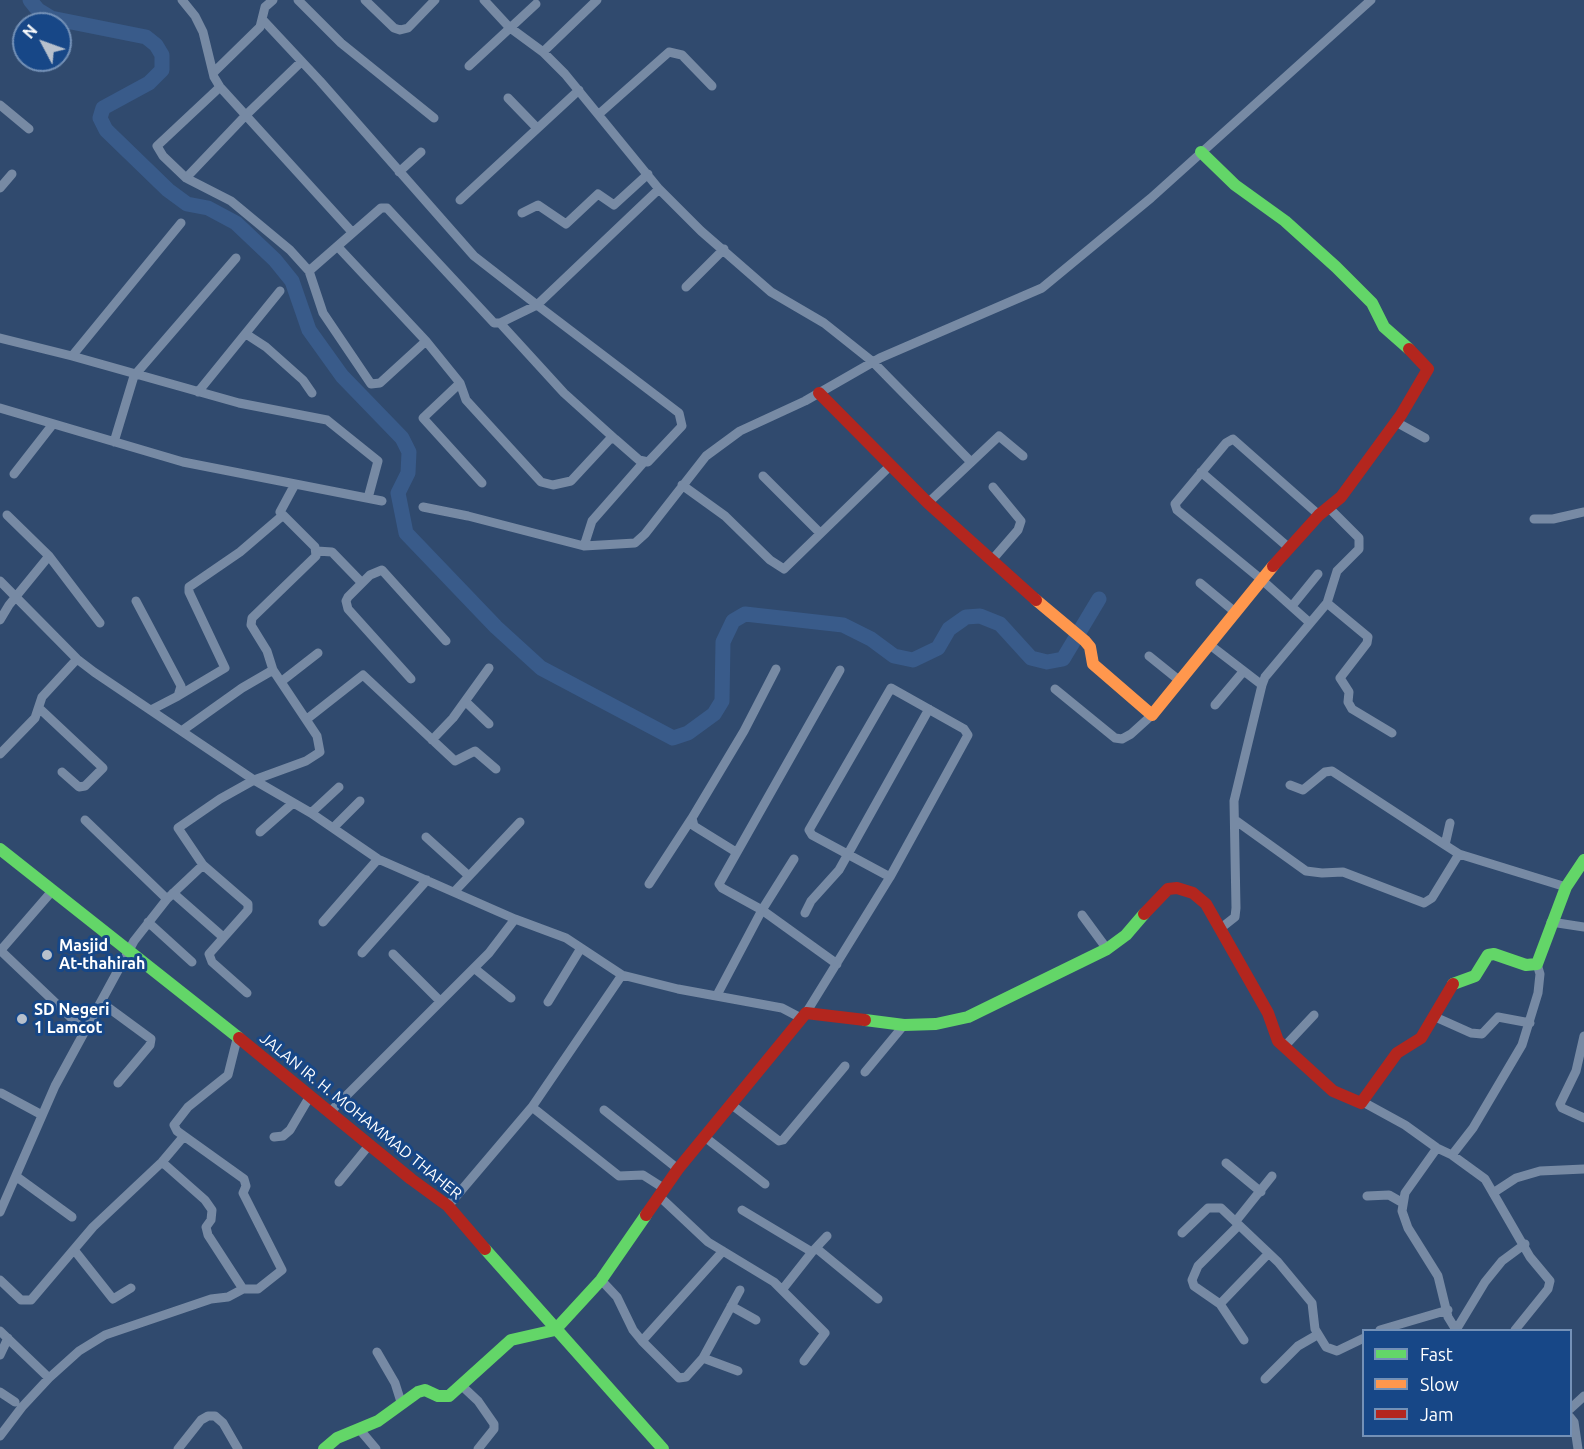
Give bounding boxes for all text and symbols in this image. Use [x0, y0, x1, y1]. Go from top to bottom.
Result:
north arrow [12, 12, 72, 72]
text: N [19, 21, 41, 42]
place label: Masjid At-thahirah [59, 936, 145, 974]
marker: Masjid At-thahirah [40, 948, 54, 962]
place label: SD Negeri 1 Lamcot [34, 1000, 109, 1038]
marker: SD Negeri 1 Lamcot [15, 1012, 29, 1026]
street label: JALAN IR. H. MOHAMMAD THAHER [256, 1028, 466, 1204]
legend [1362, 1329, 1572, 1437]
text: Fast [1420, 1344, 1453, 1364]
text: Slow [1420, 1374, 1459, 1394]
text: Jam [1420, 1404, 1454, 1424]

